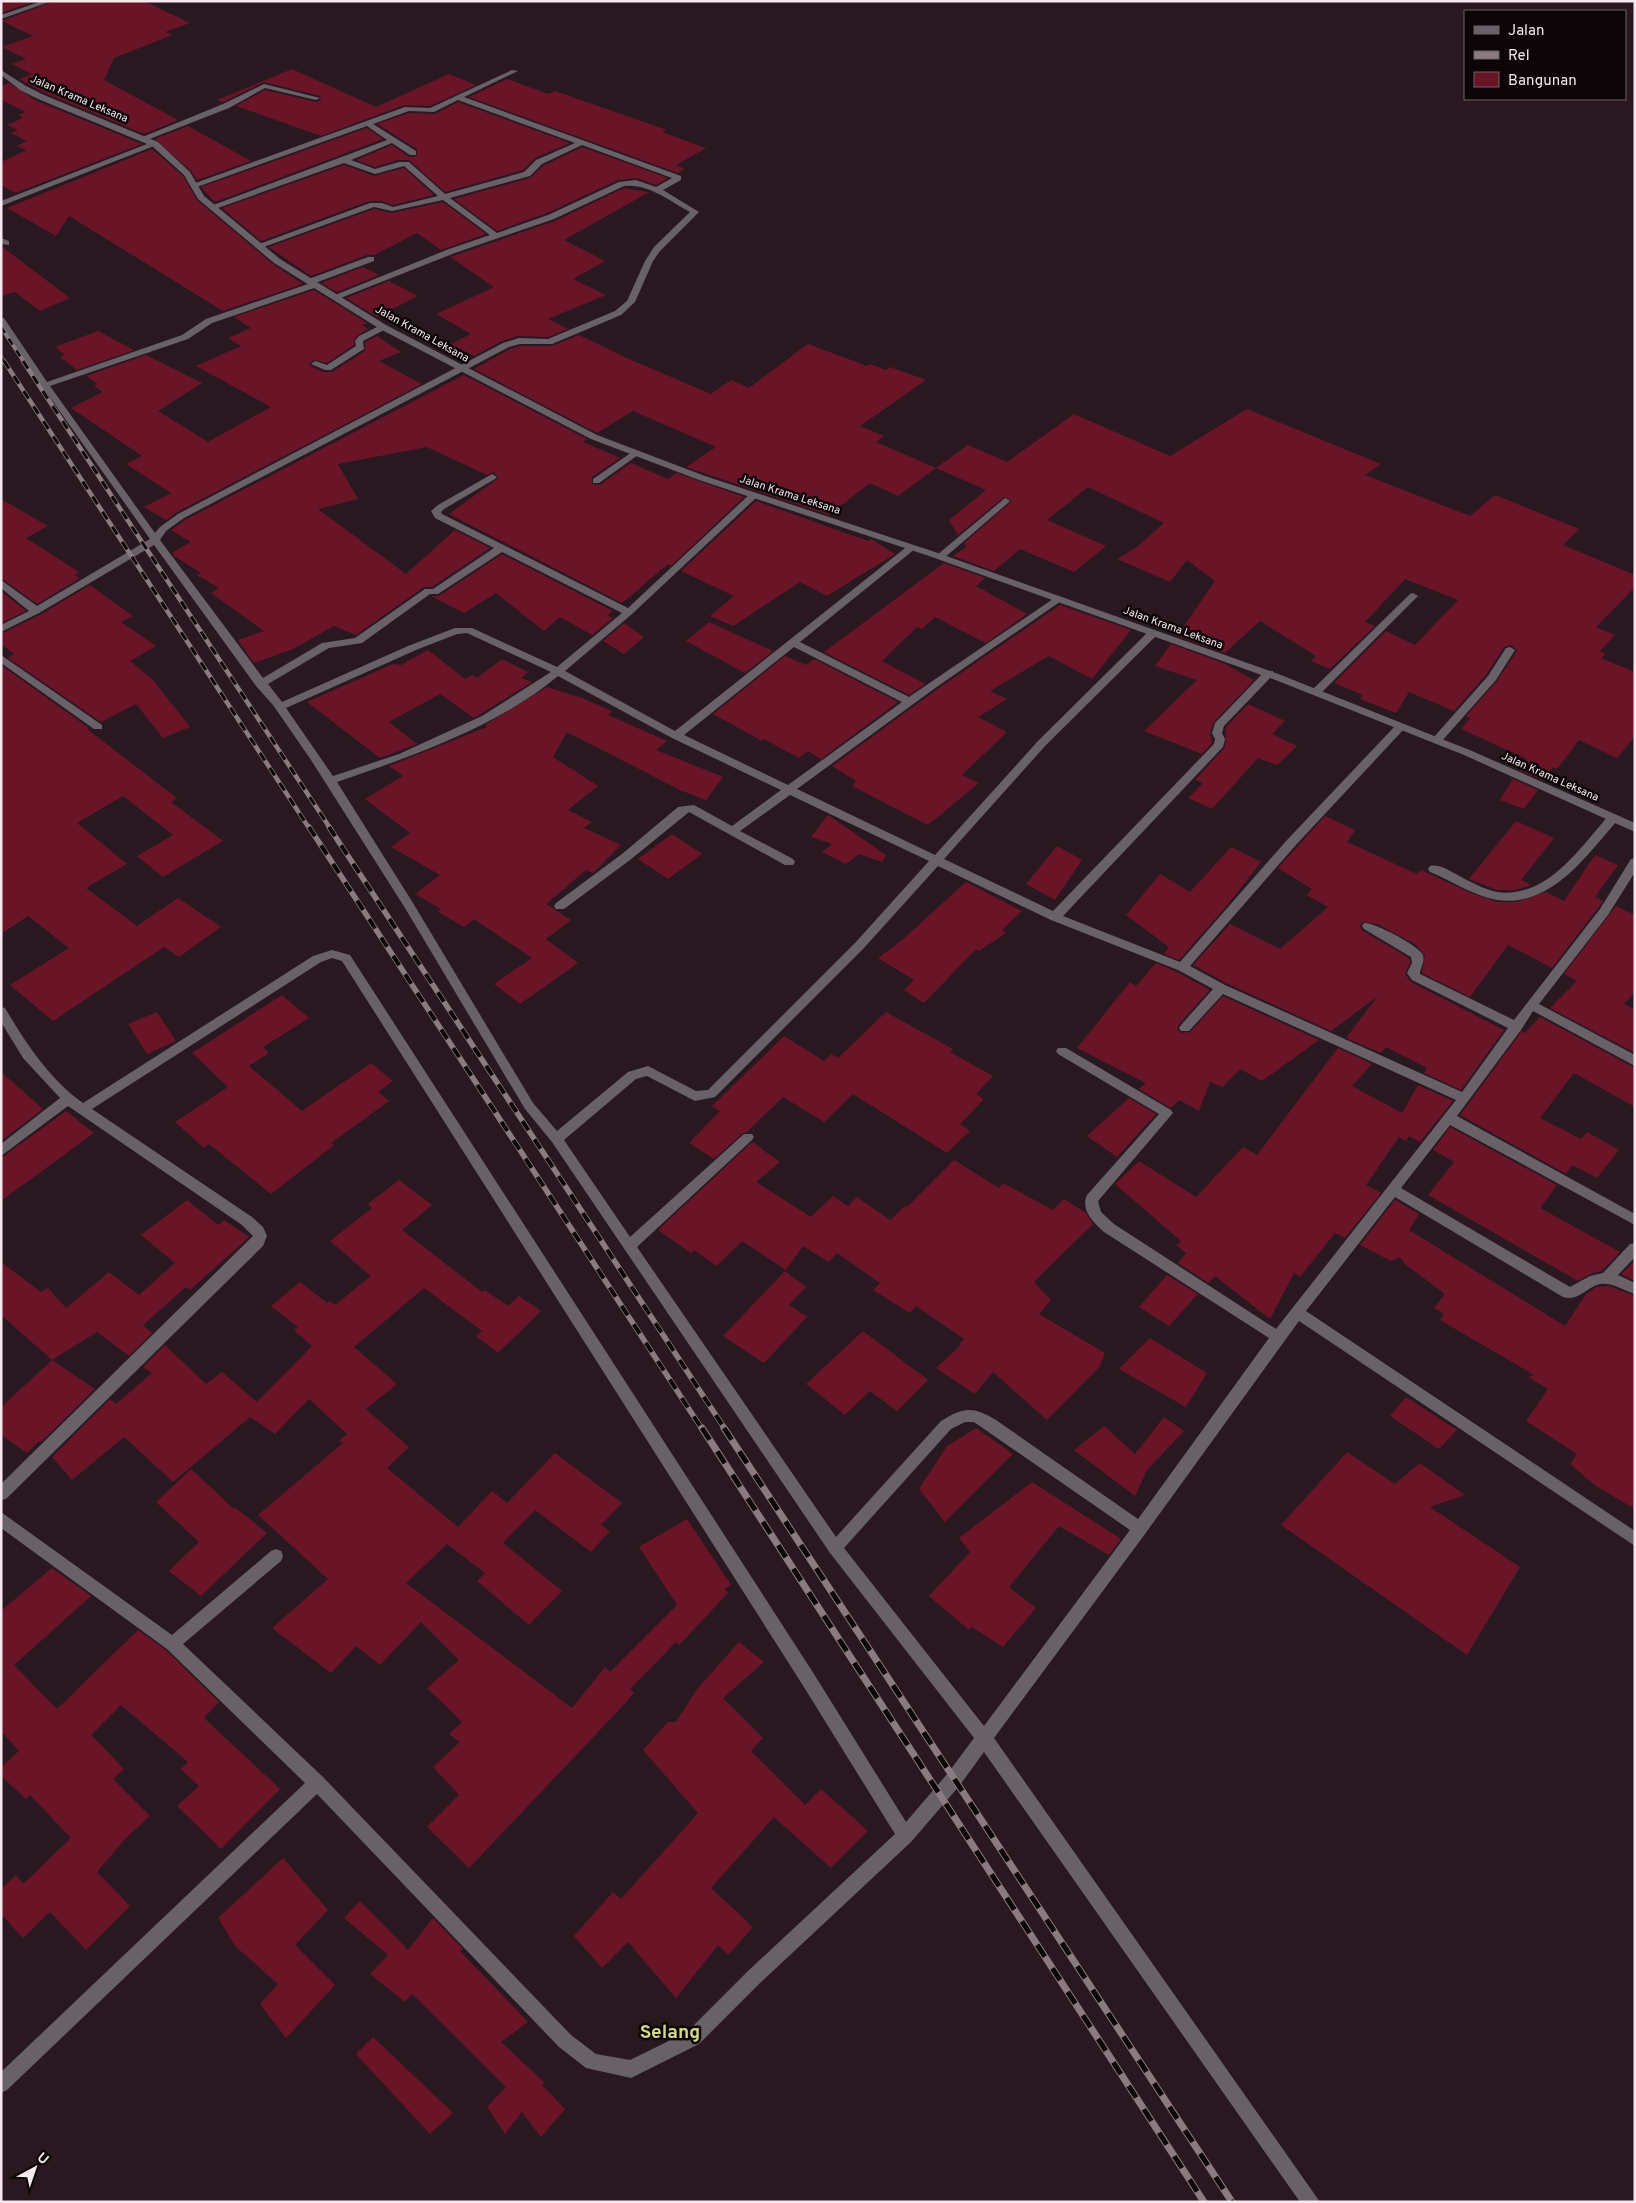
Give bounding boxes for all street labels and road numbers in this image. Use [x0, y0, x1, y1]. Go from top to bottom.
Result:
street label: Jalan Krama Leksana [28, 72, 130, 126]
street label: Jalan Krama Leksana [373, 302, 472, 366]
street label: Jalan Krama Leksana [738, 472, 842, 518]
street label: Jalan Krama Leksana [1121, 603, 1225, 653]
street label: Jalan Krama Leksana [1499, 749, 1601, 805]

